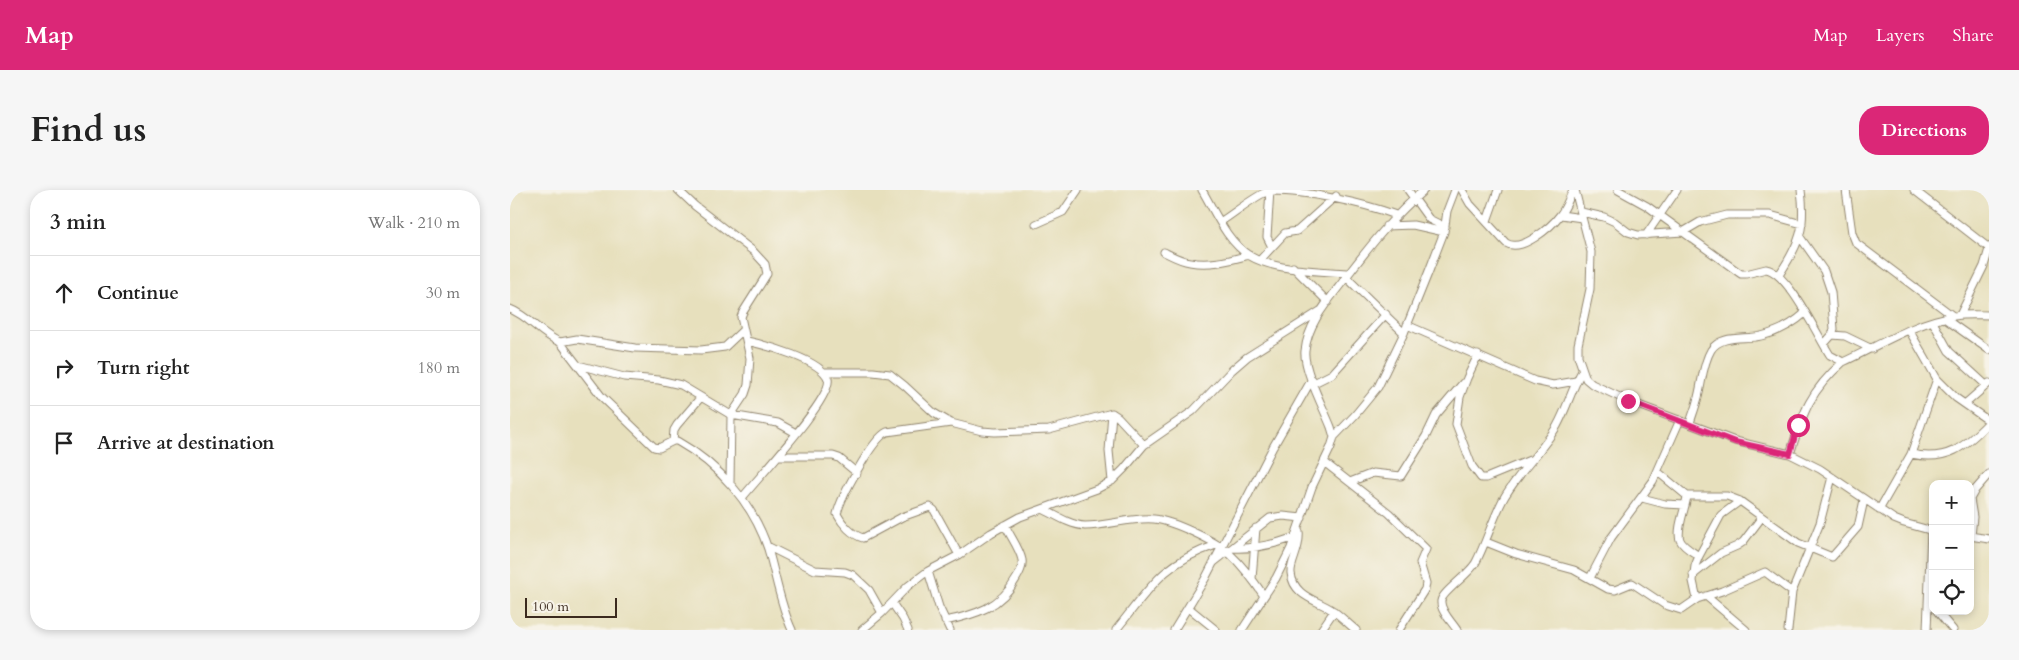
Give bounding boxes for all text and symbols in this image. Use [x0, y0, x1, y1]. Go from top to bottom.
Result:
text: Map [25, 19, 74, 52]
text: Map [1813, 23, 1848, 48]
text: Layers [1876, 23, 1925, 48]
text: Share [1953, 23, 1994, 48]
text: Find us [30, 106, 146, 154]
button: Directions [1859, 106, 1989, 155]
text: 3 min [50, 208, 106, 237]
text: Walk · 210 m [368, 212, 460, 234]
icon: ahead [50, 279, 78, 307]
text: Continue [97, 280, 179, 306]
text: 30 m [426, 282, 460, 304]
icon: right [50, 354, 78, 382]
text: Turn right [97, 355, 189, 381]
text: 180 m [418, 357, 460, 379]
route end [1617, 390, 1640, 413]
route start [1787, 414, 1810, 437]
icon: arrive [50, 429, 78, 457]
text: Arrive at destination [97, 430, 274, 456]
map controls [1929, 480, 1974, 615]
button: + [1929, 480, 1974, 525]
button: − [1929, 525, 1974, 570]
button: locate [1929, 570, 1974, 615]
scale bar [525, 595, 618, 618]
text: 100 m [532, 597, 569, 616]

